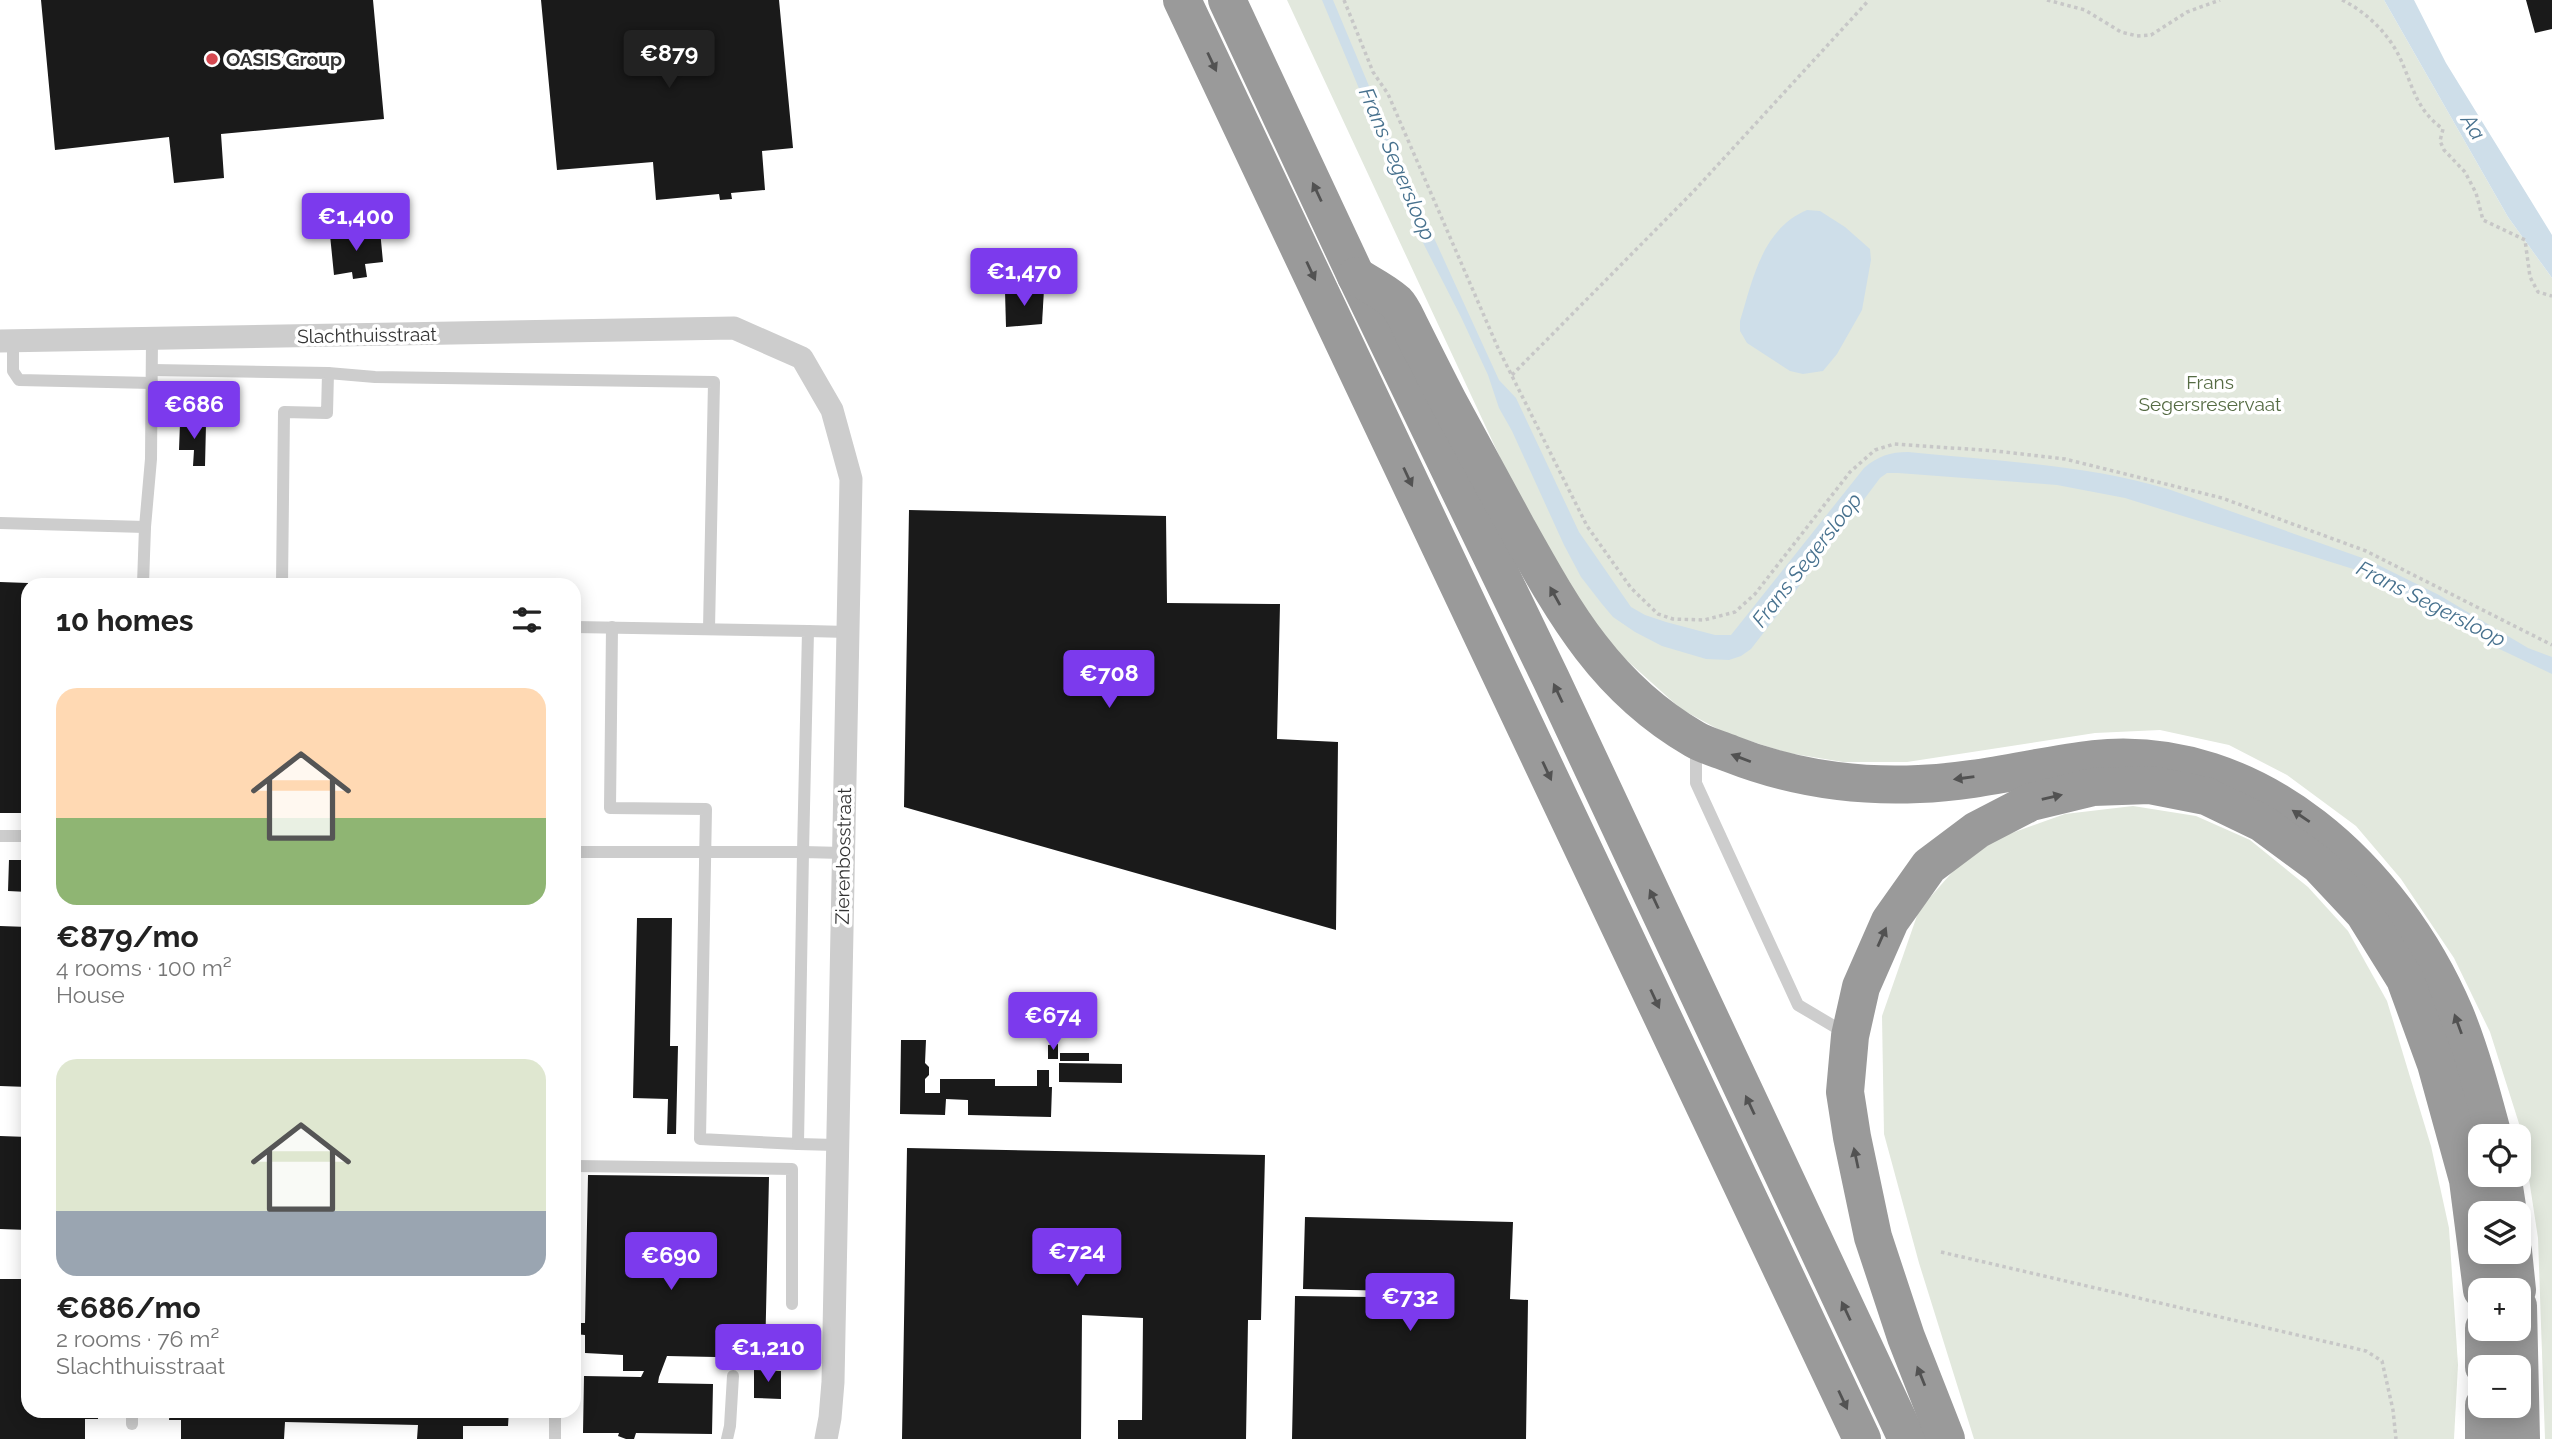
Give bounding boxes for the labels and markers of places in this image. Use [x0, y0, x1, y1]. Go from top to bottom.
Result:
pin: €879 [628, 31, 710, 90]
place label: OASIS Group [226, 48, 342, 70]
marker: OASIS Group [204, 51, 220, 67]
pin: €1,400 [299, 194, 413, 253]
pin: €1,470 [967, 248, 1081, 308]
pin: €686 [153, 382, 235, 441]
pin: €708 [1068, 650, 1150, 710]
pin: €674 [1012, 992, 1094, 1052]
pin: €724 [1036, 1228, 1118, 1288]
pin: €690 [630, 1232, 712, 1292]
pin: €732 [1369, 1274, 1451, 1333]
pin: €1,210 [711, 1324, 825, 1384]

